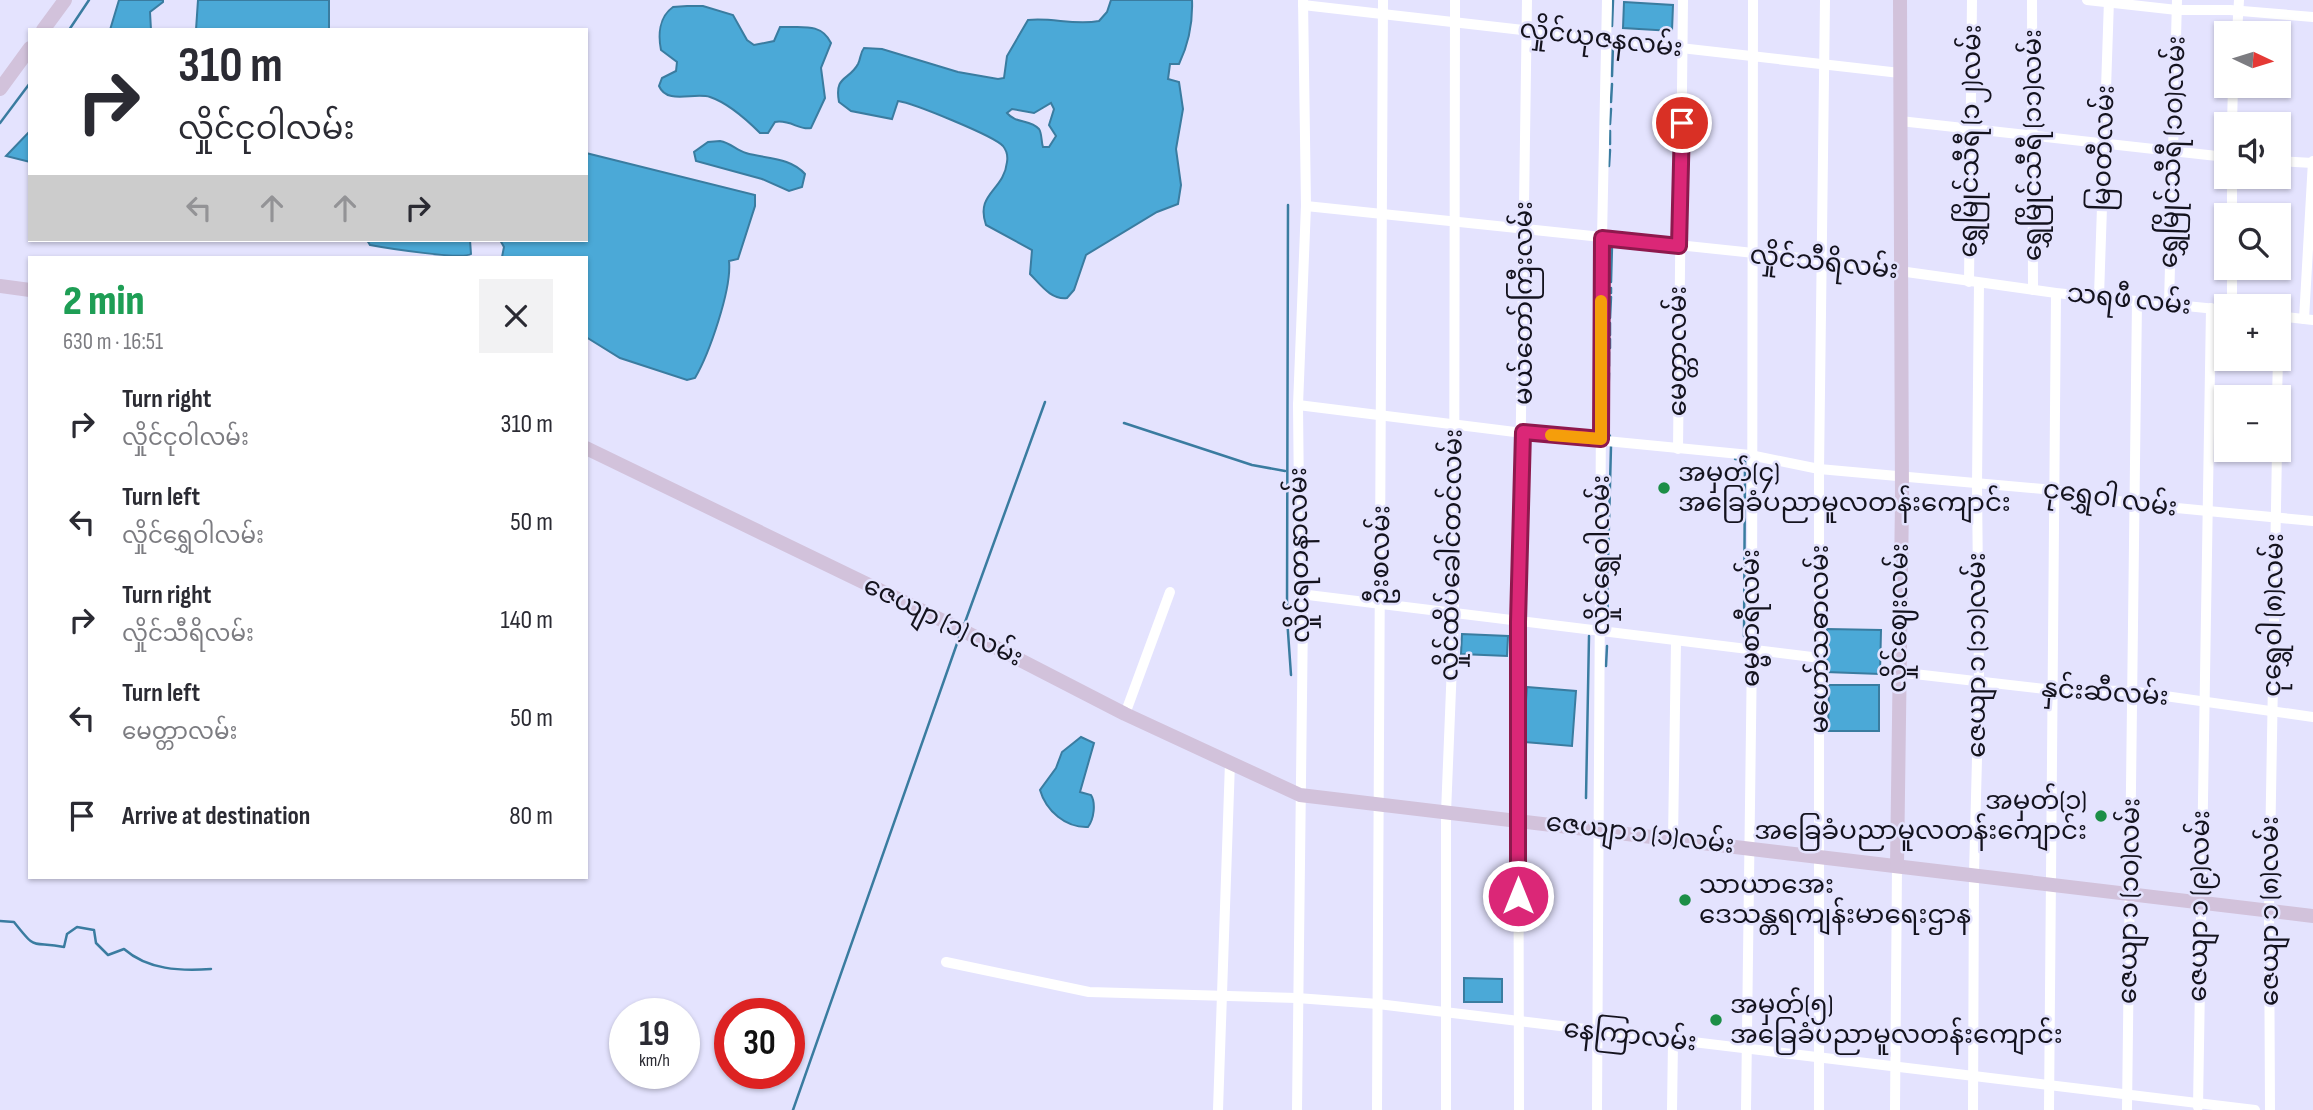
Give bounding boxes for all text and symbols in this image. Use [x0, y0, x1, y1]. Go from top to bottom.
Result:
street label: လှိုင်ယုဇနလမ်း [1517, 11, 1685, 68]
north arrow [2214, 21, 2291, 98]
map controls [2214, 21, 2291, 462]
street label: ရွှေမြိုင်သီရီ (၁၂)လမ်း [1950, 24, 1993, 258]
street label: ရွှေမြိုင်သီရီ (၁၁)လမ်း [2015, 29, 2053, 261]
street label: ရွှေမြိုင်သီရီ (၁၀)လမ်း [2150, 35, 2197, 269]
text: 310 m [178, 37, 283, 96]
icon: right [63, 56, 154, 147]
street label: မြဝတီလမ်း [2083, 84, 2126, 212]
pin [1652, 93, 1712, 153]
icon: arrive [1663, 104, 1701, 142]
text: လှိုင်ငုဝါလမ်း [178, 110, 354, 149]
button: sound [2214, 112, 2291, 189]
icon: left [180, 189, 218, 227]
icon: ahead [253, 189, 291, 227]
icon: ahead [326, 189, 364, 227]
icon: right [399, 189, 437, 227]
street label: မယ်တော်ကြီးလမ်း [1506, 201, 1544, 405]
button: search [2214, 203, 2291, 280]
street label: လှိုင်သီရိလမ်း [1748, 237, 1900, 290]
street label: သရဖီ လမ်း [2065, 275, 2193, 326]
text: 2 min [63, 276, 144, 327]
button: close [479, 279, 553, 353]
street label: မေတ္တာလမ်း [1660, 286, 1698, 416]
button: + [2214, 294, 2291, 371]
text: 630 m · 16:51 [63, 328, 163, 356]
text: Turn right [122, 384, 211, 415]
button: − [2214, 385, 2291, 462]
icon: right [63, 405, 101, 443]
text: 310 m [501, 409, 553, 440]
text: လှိုင်ငုဝါလမ်း [122, 424, 249, 452]
street label: လှိုင်ထိပ်ခေါင်တင်လမ်း [1431, 428, 1474, 682]
place label: အမှတ်(၄) အခြေခံပညာမူလတန်းကျောင်း [1678, 455, 2011, 523]
street label: လှိုင်ရတနာလမ်း [1280, 467, 1321, 643]
street label: ငုရွှေဝါ လမ်း [2040, 471, 2180, 528]
street label: လှိုင်ရွှေဝါလမ်း [1583, 475, 1621, 635]
marker: အမှတ်(၄) အခြေခံပညာမူလတန်းကျောင်း [1656, 480, 1672, 496]
text: Turn left [122, 482, 200, 513]
icon: left [63, 503, 101, 541]
street label: ဦးစလမ်း [1362, 505, 1401, 605]
text: 50 m [510, 507, 553, 538]
text: လှိုင်ရွှေဝါလမ်း [122, 522, 264, 550]
street label: ငုရွှေဝါ (၈)လမ်း [2254, 533, 2295, 697]
street label: လှိုင်ဈေးလမ်း [1879, 543, 1920, 693]
street label: မဟော်သဓာလမ်း [1802, 544, 1836, 734]
street label: ဓမ္မစာရီလမ်း [1733, 549, 1771, 687]
street label: ဇေယျာ ၁ (၁၁)လမ်း [1959, 552, 1997, 758]
street label: ဇေယျာ (၁) လမ်း [857, 567, 1029, 677]
text: Turn right [122, 580, 211, 611]
icon: right [63, 601, 101, 639]
text: 140 m [501, 605, 553, 636]
text: လှိုင်သီရိလမ်း [122, 620, 254, 648]
street label: နှင်းဆီလမ်း [2040, 670, 2170, 717]
text: Turn left [122, 678, 200, 709]
icon: left [63, 699, 101, 737]
text: 50 m [510, 703, 553, 734]
text: မေတ္တာလမ်း [122, 718, 237, 746]
place label: အမှတ်(၁) အခြေခံပညာမူလတန်းကျောင်း [1754, 783, 2087, 851]
icon: arrive [63, 797, 101, 835]
street label: ဇေယျာ ၁ (၁၀)လမ်း [2110, 798, 2151, 1005]
text: Arrive at destination [122, 801, 310, 832]
text: 80 m [509, 801, 553, 832]
street label: ဇေယျာ ၁ (၁)လမ်း [1544, 804, 1736, 865]
marker: အမှတ်(၁) အခြေခံပညာမူလတန်းကျောင်း [2093, 808, 2109, 824]
street label: ဇေယျာ ၁ (၉)လမ်း [2180, 810, 2221, 1002]
street label: ဇေယျာ ၁ (၈)လမ်း [2252, 816, 2290, 1006]
position arrow [1481, 859, 1555, 933]
place label: သာယာအေး ဒေသန္တရကျန်းမာရေးဌာန [1699, 870, 1971, 935]
marker: သာယာအေး ဒေသန္တရကျန်းမာရေးဌာန [1677, 892, 1693, 908]
place label: အမှတ်(၅) အခြေခံပညာမူလတန်းကျောင်း [1730, 987, 2063, 1055]
speed limit sign: 30 [714, 998, 805, 1089]
street label: နေကြာလမ်း [1561, 1011, 1698, 1062]
marker: အမှတ်(၅) အခြေခံပညာမူလတန်းကျောင်း [1708, 1012, 1724, 1028]
text: 19 [639, 1013, 670, 1056]
text: km/h [639, 1050, 670, 1071]

